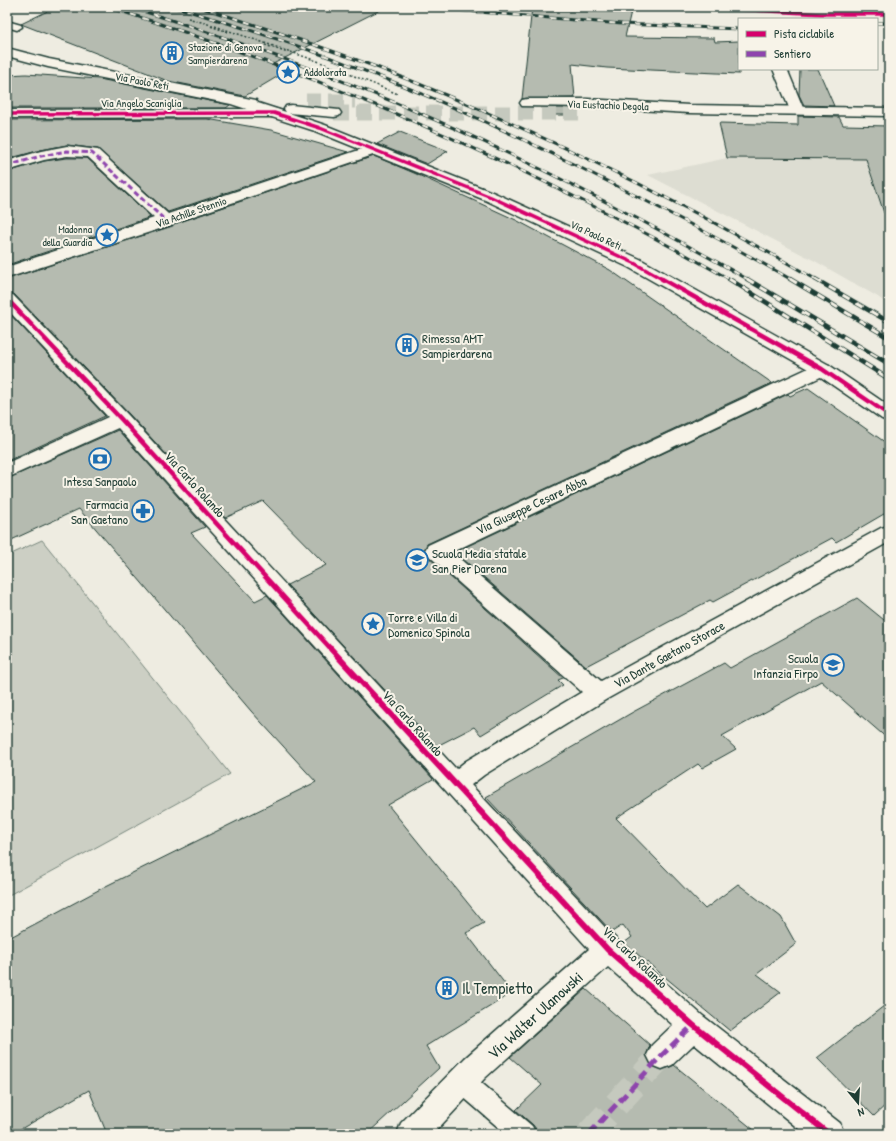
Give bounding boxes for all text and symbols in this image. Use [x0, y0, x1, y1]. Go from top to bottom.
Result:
legend [738, 18, 878, 70]
text: Pista ciclabile [774, 25, 834, 42]
building icon: Stazione di Genova Sampierdarena [159, 40, 185, 66]
place label: Stazione di Genova Sampierdarena [188, 40, 262, 67]
text: Sentiero [774, 45, 811, 62]
place icon: Addolorata [275, 59, 301, 85]
place label: Addolorata [304, 65, 347, 79]
street label: Via Paolo Reti [114, 69, 170, 93]
street label: Via Angelo Scaniglia [101, 96, 182, 110]
street label: Via Eustachio Degola [567, 97, 650, 113]
street label: Via Achille Stennio [154, 193, 229, 231]
street label: Via Paolo Reti [568, 217, 624, 253]
place label: Madonna della Guardia [42, 222, 93, 249]
place icon: Madonna della Guardia [94, 222, 120, 248]
place label: Rimessa AMT Sampierdarena [422, 329, 492, 362]
building icon: Rimessa AMT Sampierdarena [394, 332, 420, 358]
bank icon: Intesa Sanpaolo [87, 446, 113, 472]
street label: Via Carlo Rolando [161, 447, 229, 521]
place label: Intesa Sanpaolo [63, 472, 137, 490]
street label: Via Giuseppe Cesare Abba [473, 472, 589, 538]
place label: Farmacia San Gaetano [71, 495, 128, 528]
pharmacy icon: Farmacia San Gaetano [130, 498, 156, 524]
place label: Scuola Media statale San Pier Darena [432, 544, 527, 577]
school or university icon: Scuola Media statale San Pier Darena [404, 547, 430, 573]
place label: Torre e Villa di Domenico Spinola [388, 608, 470, 641]
place icon: Torre e Villa di Domenico Spinola [360, 611, 386, 637]
street label: Via Dante Gaetano Storace [610, 616, 728, 692]
place label: Scuola Infanzia Firpo [753, 649, 818, 682]
school or university icon: Scuola Infanzia Firpo [820, 652, 846, 678]
street label: Via Carlo Rolando [379, 686, 447, 760]
street label: Via Carlo Rolando [598, 922, 672, 992]
street label: Via Walter Ulanowski [483, 966, 587, 1064]
building icon: Il Tempietto [434, 975, 460, 1001]
place label: Il Tempietto [462, 977, 533, 999]
north arrow [838, 1083, 878, 1123]
text: N [856, 1105, 866, 1120]

